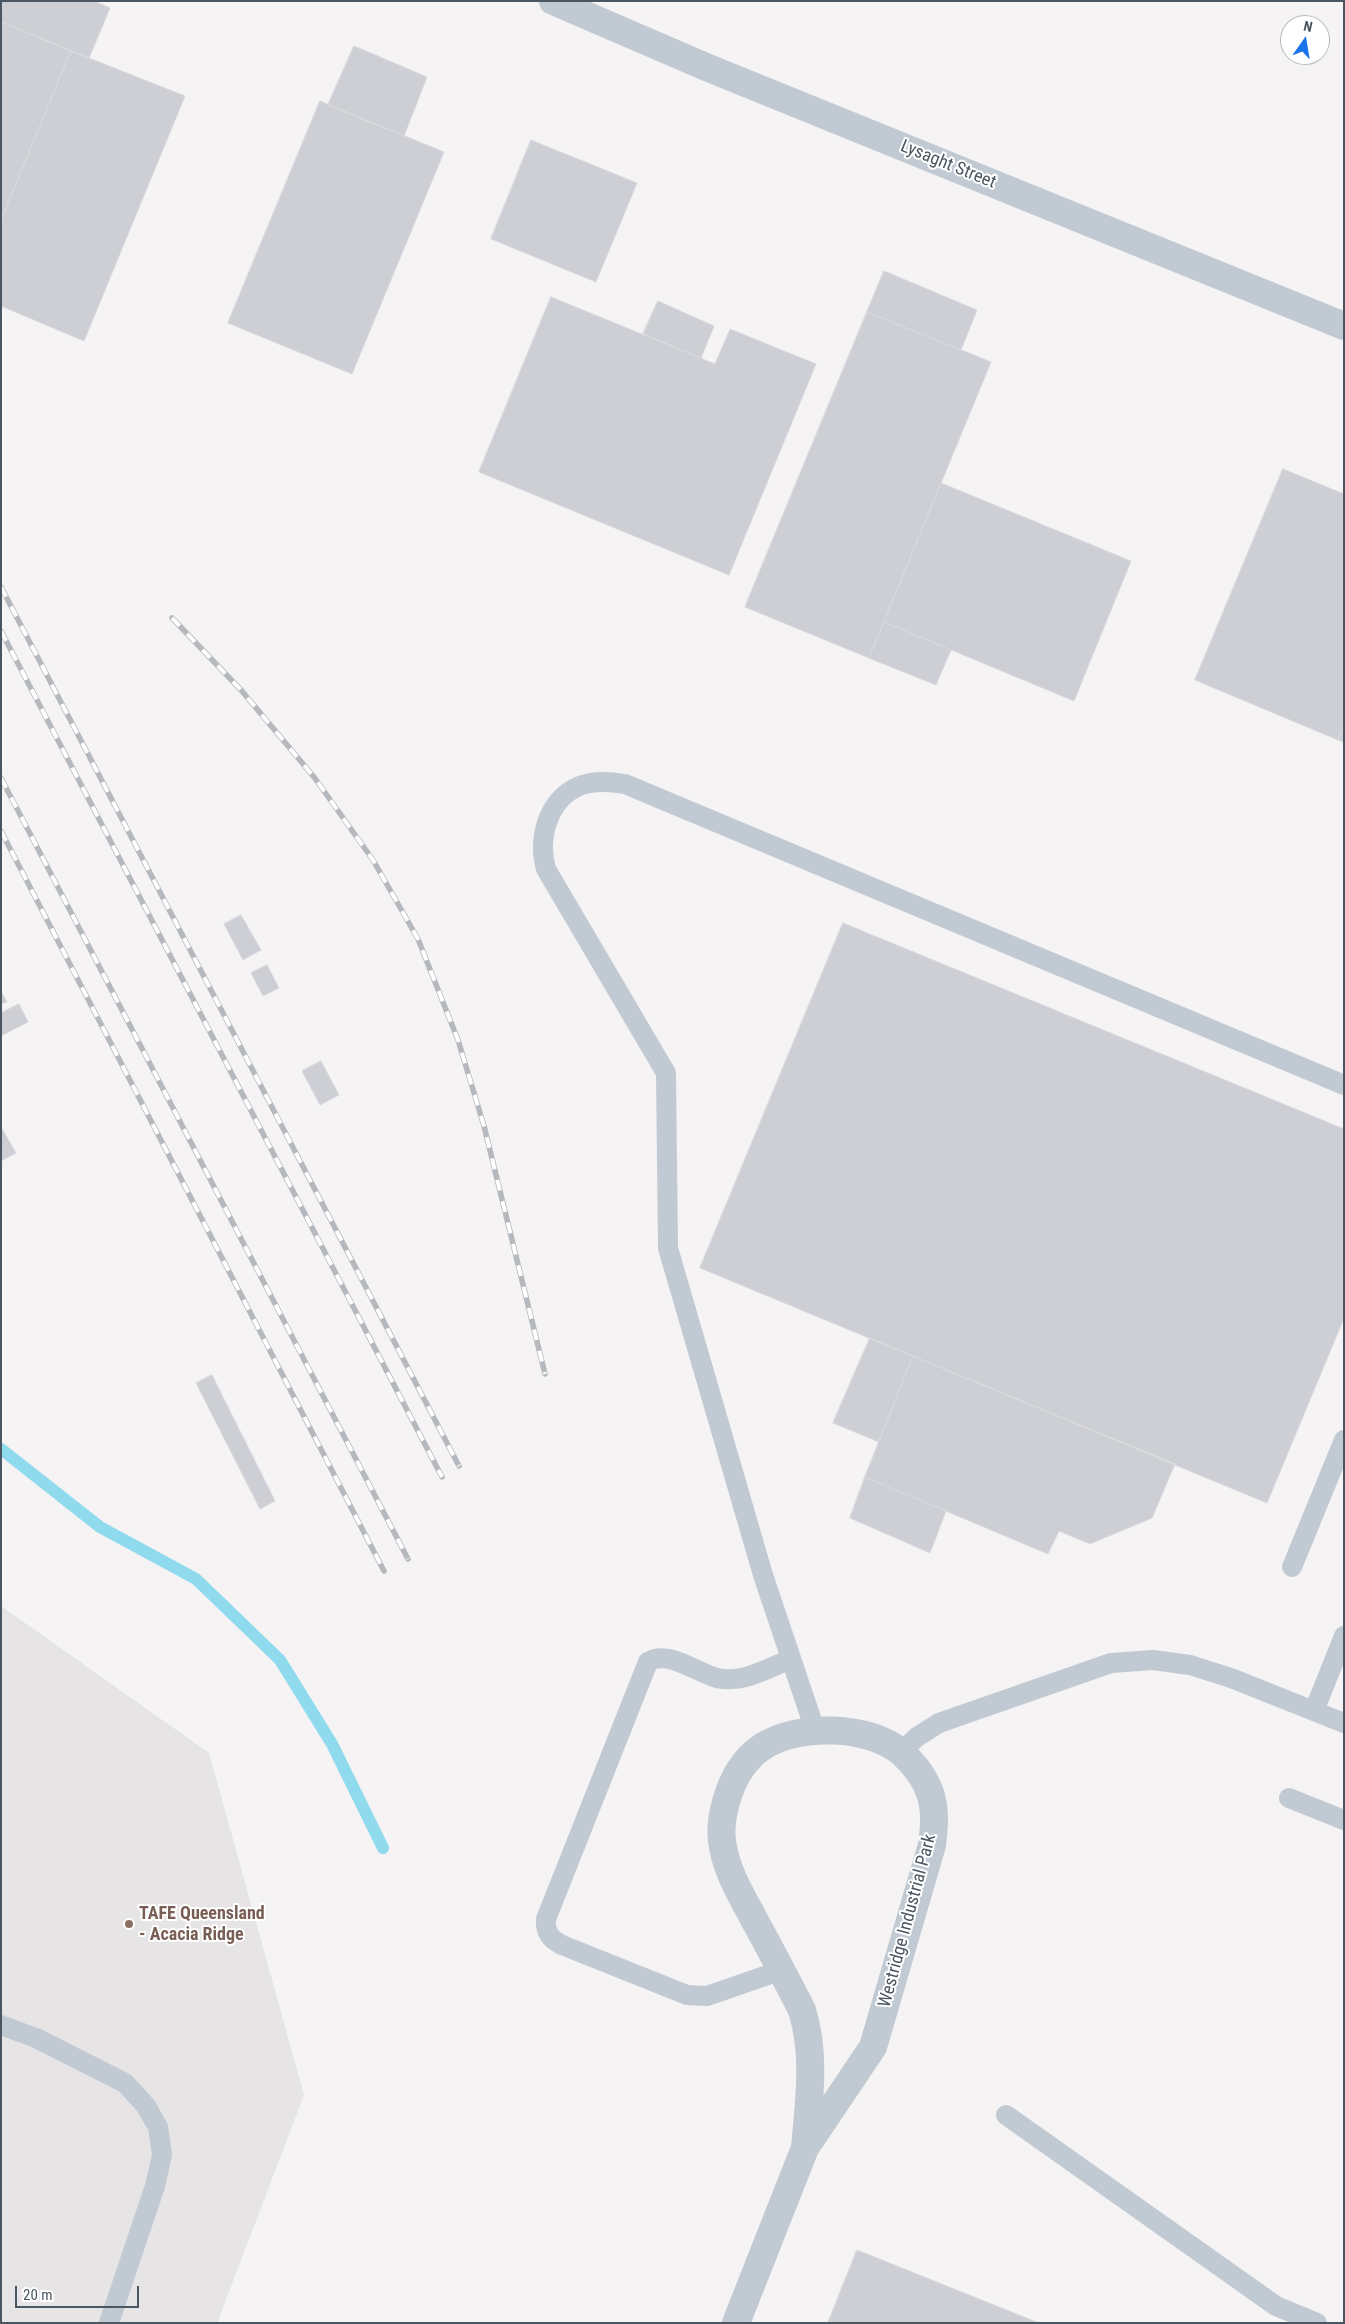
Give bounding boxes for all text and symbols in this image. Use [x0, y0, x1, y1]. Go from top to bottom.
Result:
north arrow [1280, 15, 1330, 65]
text: N [1302, 18, 1314, 35]
street label: Lysaght Street [897, 136, 999, 194]
street label: Westridge Industrial Park [874, 1832, 942, 2010]
place label: TAFE Queensland - Acacia Ridge [139, 1903, 265, 1946]
marker: TAFE Queensland - Acacia Ridge [123, 1918, 135, 1930]
scale bar [18, 2276, 141, 2308]
text: 20 m [23, 2286, 53, 2304]

